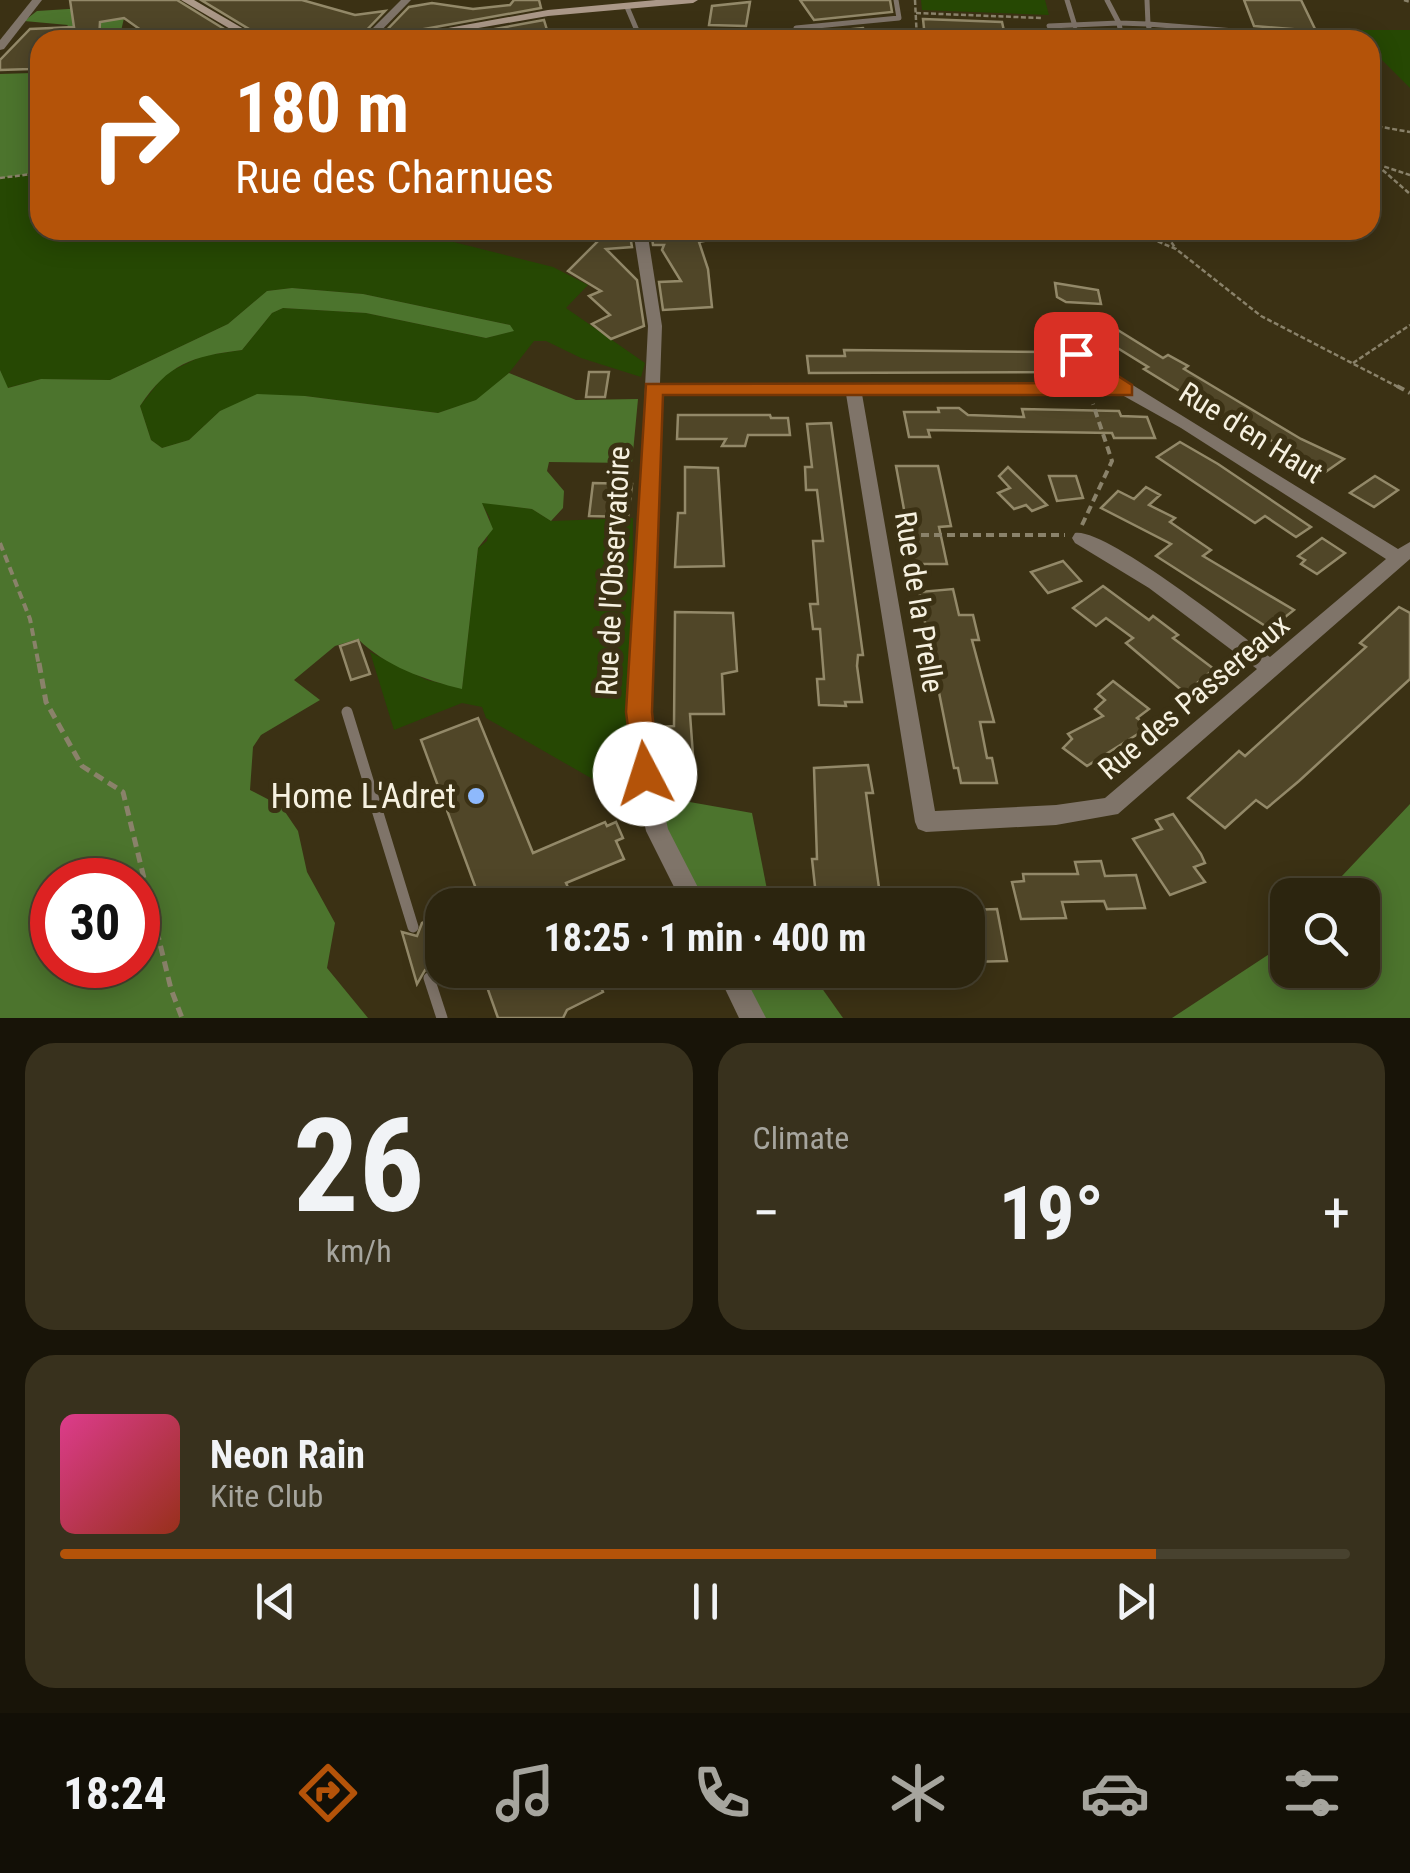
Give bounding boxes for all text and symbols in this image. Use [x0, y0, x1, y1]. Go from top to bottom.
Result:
text: 180 m [235, 67, 409, 149]
icon: right [70, 70, 200, 200]
text: Rue des Charnues [235, 151, 554, 204]
pin [1034, 312, 1119, 397]
icon: arrive [1049, 327, 1104, 382]
street label: Rue d'en Haut [1173, 375, 1329, 490]
street label: Rue de l'Observatoire [588, 445, 637, 697]
street label: Rue de la Prelle [888, 509, 951, 695]
street label: Rue des Passereaux [1091, 607, 1296, 787]
position arrow [593, 722, 697, 826]
place label: Home L'Adret [271, 776, 456, 817]
marker: Home L'Adret [465, 785, 487, 807]
speed limit sign: 30 [30, 858, 160, 988]
map controls [1270, 878, 1380, 988]
button: search [1270, 878, 1380, 988]
text: 18:25 · 1 min · 400 m [544, 916, 866, 960]
text: 26 [293, 1090, 424, 1243]
text: Climate [753, 1119, 849, 1157]
text: 19° [999, 1169, 1104, 1257]
text: − [753, 1181, 780, 1245]
text: + [1323, 1181, 1350, 1245]
text: km/h [326, 1232, 392, 1270]
text: Neon Rain [210, 1433, 365, 1477]
text: Kite Club [210, 1477, 323, 1515]
icon: previous [248, 1574, 303, 1629]
icon: pause [678, 1574, 733, 1629]
icon: next [1108, 1574, 1163, 1629]
icon: directions [293, 1758, 363, 1828]
icon: music [490, 1758, 560, 1828]
icon: phone [687, 1758, 757, 1828]
icon: climate [883, 1758, 953, 1828]
icon: car [1080, 1758, 1150, 1828]
icon: filters [1277, 1758, 1347, 1828]
text: 18:24 [63, 1767, 167, 1820]

